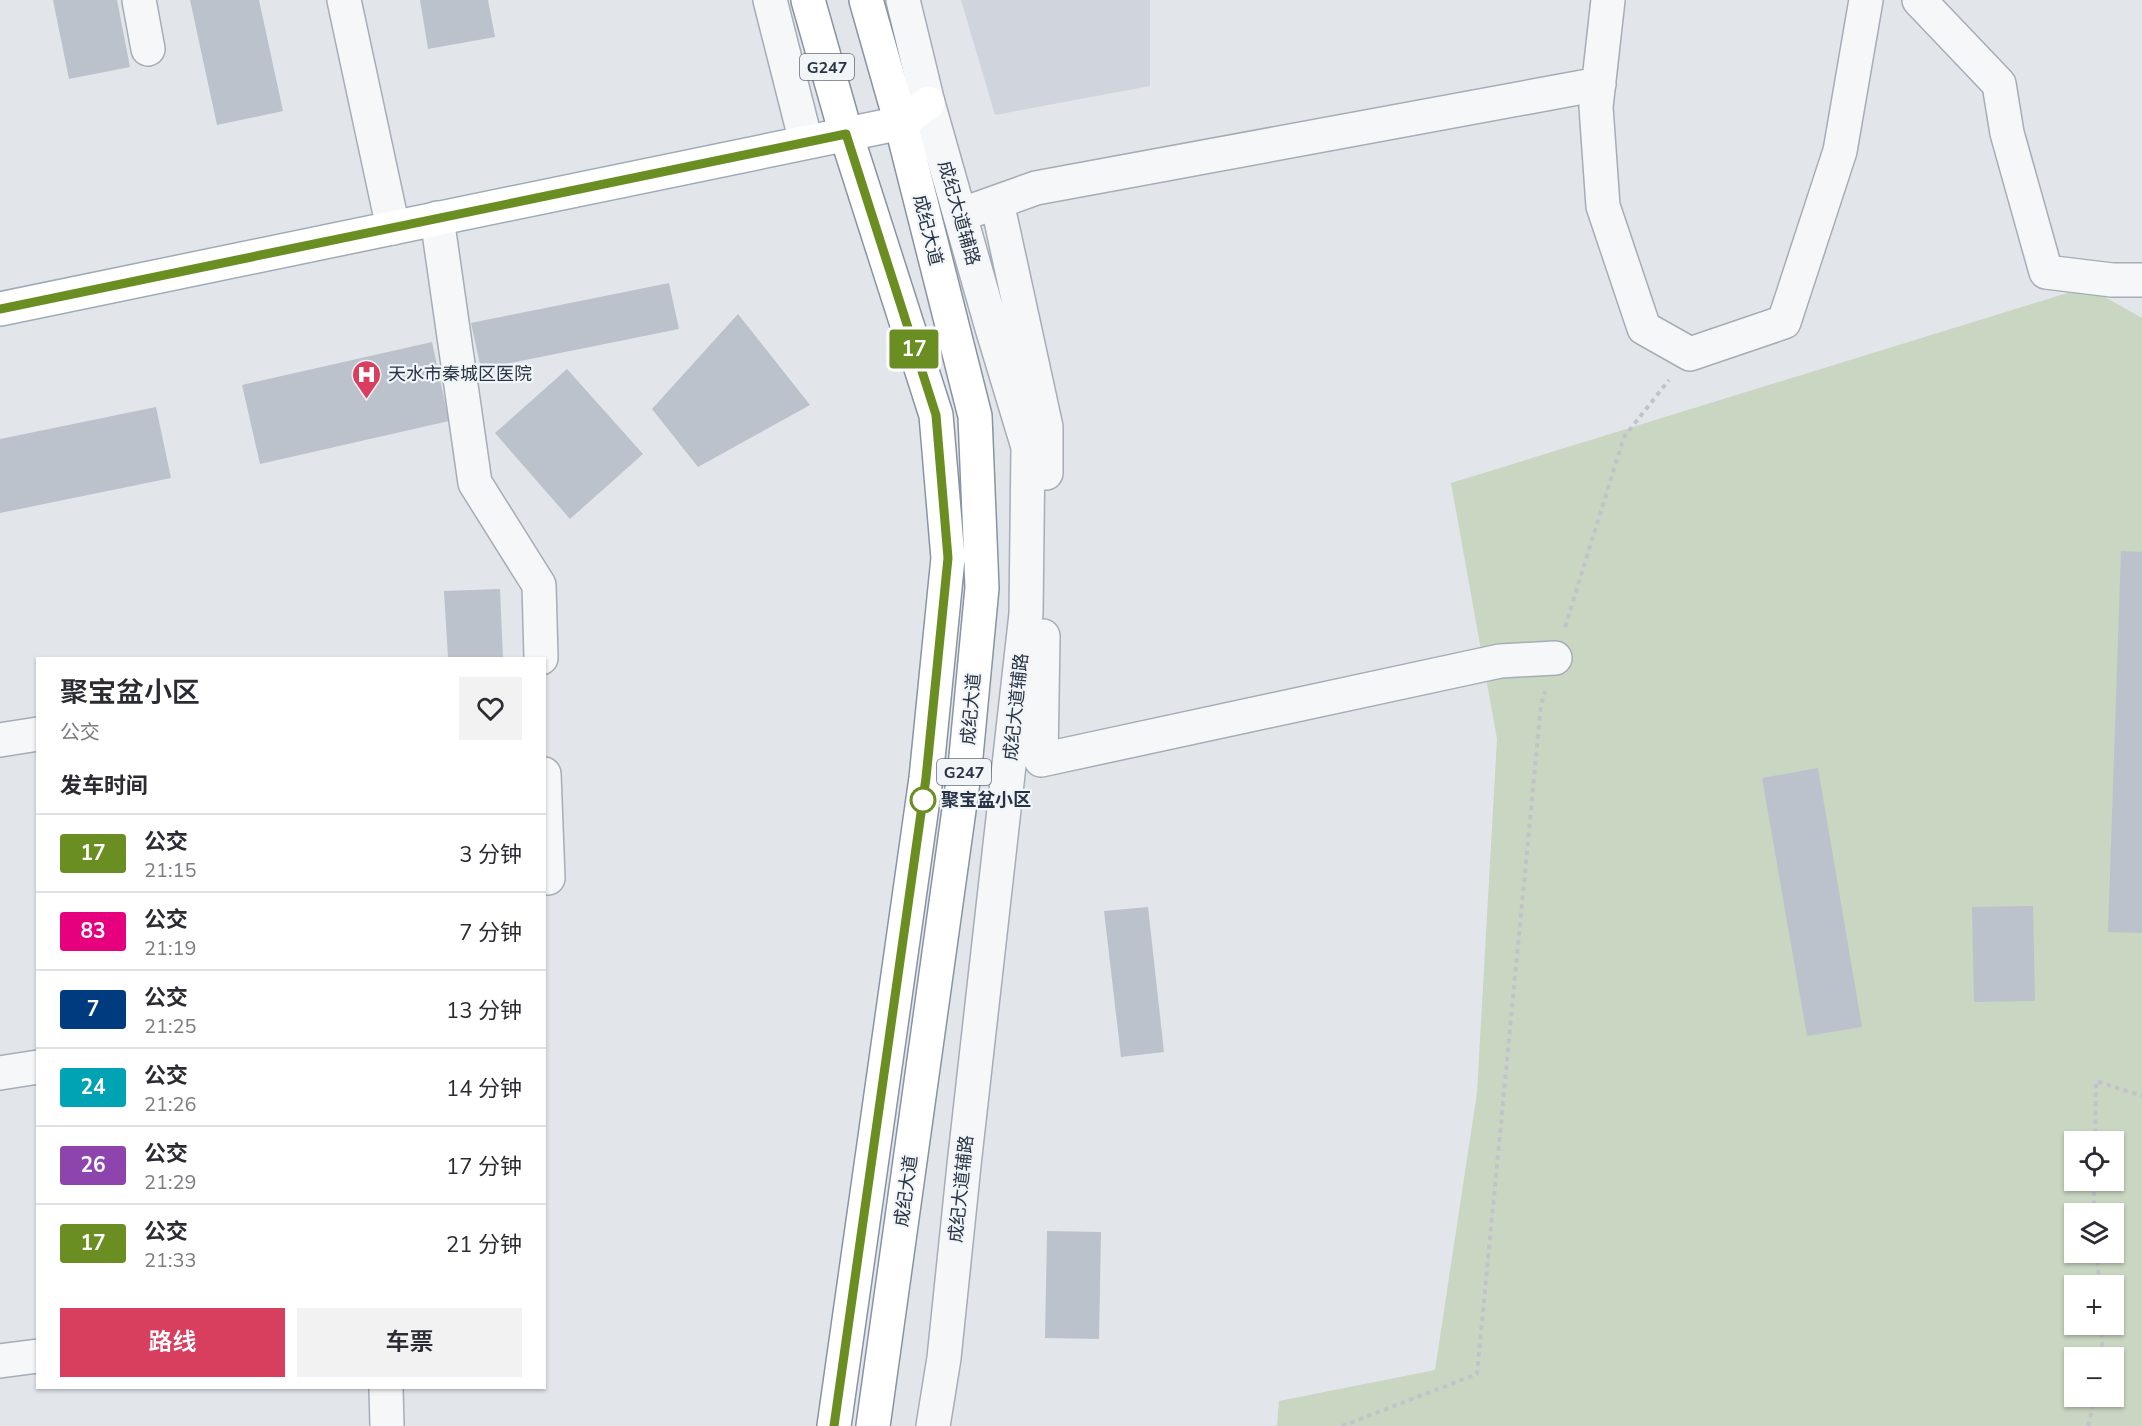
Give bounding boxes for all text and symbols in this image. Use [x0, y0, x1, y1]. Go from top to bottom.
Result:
road number: G247 [800, 54, 854, 80]
street label: 成纪大道辅路 [933, 158, 985, 268]
street label: 成纪大道 [908, 192, 948, 268]
line badge: 17 [887, 330, 941, 368]
text: 17 [901, 335, 927, 363]
hospital icon: 天水市秦城区医院 [351, 358, 383, 400]
place label: 天水市秦城区医院 [388, 362, 532, 386]
street label: 成纪大道辅路 [998, 652, 1034, 762]
street label: 成纪大道 [956, 672, 986, 746]
text: 聚宝盆小区 [60, 674, 200, 712]
button: heart [459, 677, 522, 740]
text: 公交 [60, 719, 100, 746]
road number: G247 [937, 759, 991, 785]
text: 发车时间 [60, 771, 148, 801]
marker: 聚宝盆小区 [910, 787, 936, 813]
place label: 聚宝盆小区 [941, 788, 1031, 812]
text: 公交 [144, 827, 188, 857]
text: 17 [80, 839, 106, 867]
text: 3 分钟 [459, 840, 522, 870]
text: 21:15 [144, 857, 197, 884]
text: 公交 [144, 905, 188, 935]
text: 83 [80, 917, 106, 945]
text: 7 分钟 [459, 918, 522, 948]
text: 21:19 [144, 935, 197, 962]
text: 公交 [144, 983, 188, 1013]
text: 7 [87, 995, 99, 1023]
text: 13 分钟 [446, 996, 522, 1026]
text: 21:25 [144, 1013, 197, 1040]
text: 公交 [144, 1061, 188, 1091]
text: 24 [80, 1073, 106, 1101]
text: 14 分钟 [446, 1074, 522, 1104]
text: 21:26 [144, 1091, 197, 1118]
map controls [2064, 1131, 2124, 1407]
button: locate [2064, 1131, 2124, 1191]
street label: 成纪大道辅路 [943, 1134, 979, 1244]
text: 公交 [144, 1139, 188, 1169]
text: 26 [80, 1151, 106, 1179]
text: 17 分钟 [446, 1152, 522, 1182]
street label: 成纪大道 [889, 1154, 923, 1228]
text: 21:29 [144, 1169, 197, 1196]
button: layers [2064, 1203, 2124, 1263]
text: 公交 [144, 1217, 188, 1247]
text: 17 [80, 1229, 106, 1257]
text: 21 分钟 [446, 1230, 522, 1260]
text: 21:33 [144, 1247, 197, 1274]
button: + [2064, 1275, 2124, 1335]
button: 路线 [60, 1308, 285, 1377]
button: 车票 [297, 1308, 522, 1377]
button: − [2064, 1347, 2124, 1407]

